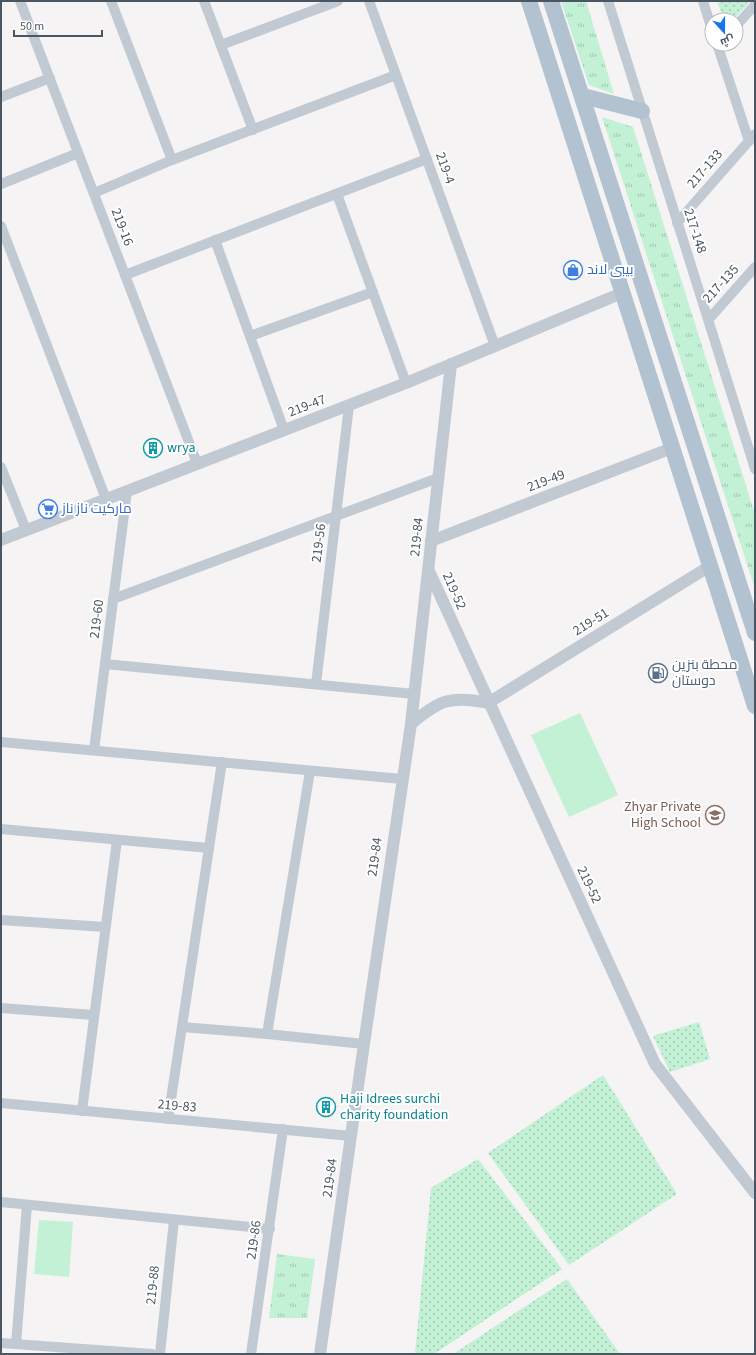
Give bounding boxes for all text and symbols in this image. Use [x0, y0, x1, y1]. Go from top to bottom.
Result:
scale bar [14, 12, 102, 38]
north arrow [704, 12, 744, 52]
text: 50 m [20, 18, 44, 35]
text: ش [718, 31, 737, 50]
street label: 217-133 [682, 145, 728, 193]
street label: 219-4 [430, 149, 460, 187]
street label: 219-16 [106, 205, 138, 249]
street label: 217-148 [678, 206, 712, 256]
shop icon: بيبى لاند [562, 259, 584, 281]
place label: بيبى لاند [587, 260, 633, 280]
street label: 217-135 [698, 260, 744, 308]
street label: 219-47 [285, 390, 329, 422]
building icon: wrya [142, 437, 164, 459]
place label: wrya [167, 438, 196, 458]
street label: 219-49 [524, 465, 568, 497]
supermarket icon: ماركيت ناز ناز [37, 498, 59, 520]
place label: ماركيت ناز ناز [61, 499, 132, 519]
street label: 219-84 [405, 516, 429, 558]
street label: 219-56 [307, 522, 331, 564]
street label: 219-52 [437, 569, 471, 613]
street label: 219-60 [85, 598, 109, 640]
street label: 219-51 [569, 603, 613, 641]
place label: محطة بنزين دوستان [672, 655, 738, 691]
fuel station icon: محطة بنزين دوستان [647, 662, 669, 684]
place label: Zhyar Private High School [624, 797, 701, 833]
school or university icon: Zhyar Private High School [704, 804, 726, 826]
street label: 219-84 [362, 836, 388, 878]
street label: 219-52 [572, 863, 606, 907]
place label: Haji Idrees surchi charity foundation [340, 1089, 448, 1125]
street label: 219-83 [157, 1094, 197, 1118]
building icon: Haji Idrees surchi charity foundation [315, 1096, 337, 1118]
street label: 219-84 [317, 1157, 343, 1199]
street label: 219-86 [241, 1219, 267, 1261]
street label: 219-88 [141, 1264, 165, 1306]

